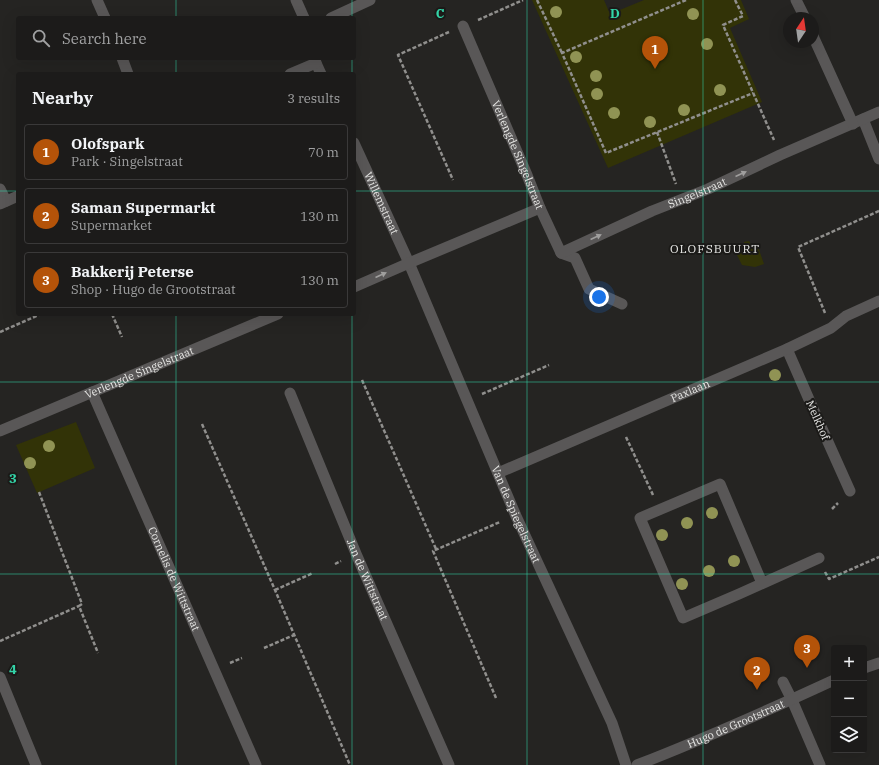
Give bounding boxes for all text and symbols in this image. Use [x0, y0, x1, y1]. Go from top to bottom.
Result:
text: C [436, 5, 445, 22]
text: D [610, 5, 620, 22]
north arrow [783, 12, 819, 48]
search box [16, 16, 356, 60]
icon: search [30, 27, 52, 49]
text: Search here [62, 29, 147, 48]
pin: 1 [642, 36, 668, 69]
text: Nearby [32, 87, 93, 109]
text: 3 results [287, 90, 340, 107]
street label: Verlengde Singelstraat [489, 98, 547, 211]
text: Olofspark [71, 134, 144, 153]
text: 1 [42, 144, 50, 161]
text: 70 m [308, 144, 339, 161]
text: Park · Singelstraat [71, 153, 183, 170]
street label: Willemstraat [361, 170, 402, 236]
one-way arrow [735, 170, 747, 177]
street label: Singelstraat [666, 174, 729, 211]
text: Saman Supermarkt [71, 198, 215, 217]
text: 2 [42, 208, 50, 225]
text: 130 m [300, 208, 339, 225]
text: Supermarket [71, 217, 152, 234]
one-way arrow [591, 234, 602, 240]
district label: OLOFSBUURT [670, 241, 760, 256]
text: Bakkerij Peterse [71, 262, 194, 281]
text: 3 [42, 272, 50, 289]
text: 130 m [300, 272, 339, 289]
one-way arrow [376, 272, 387, 278]
text: Shop · Hugo de Grootstraat [71, 281, 236, 298]
your location [589, 287, 609, 307]
street label: Verlengde Singelstraat [83, 343, 196, 402]
street label: Paxlaan [668, 376, 712, 405]
street label: Melkhof [803, 398, 833, 443]
street label: Van de Spiegelstraat [488, 463, 544, 565]
text: 3 [9, 470, 17, 487]
street label: Cornelis de Wittstraat [145, 524, 203, 633]
street label: Jan de Wittstraat [344, 537, 391, 622]
pin: 3 [794, 635, 820, 668]
map controls [831, 645, 867, 753]
button: + [831, 645, 867, 681]
pin: 2 [744, 657, 770, 690]
text: 4 [9, 661, 17, 678]
button: − [831, 681, 867, 717]
street label: Hugo de Grootstraat [685, 697, 787, 751]
button: layers [831, 717, 867, 753]

